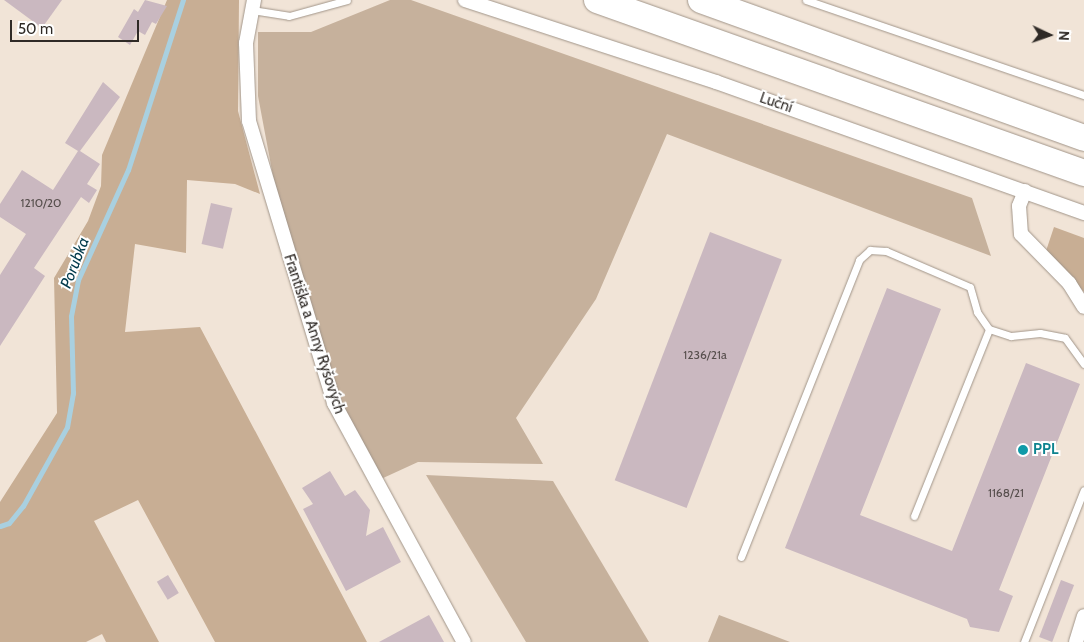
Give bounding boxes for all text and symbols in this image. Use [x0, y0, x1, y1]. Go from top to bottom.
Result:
scale bar [12, 10, 141, 42]
north arrow [1024, 10, 1074, 60]
text: 50 m [18, 20, 53, 38]
text: N [1055, 30, 1073, 41]
street label: Luční [757, 89, 795, 117]
house number: 1210/20 [21, 196, 61, 210]
water label: Porubka [56, 235, 94, 291]
street label: Františka a Anny Ryšových [280, 252, 348, 416]
house number: 1236/21a [683, 348, 727, 362]
place label: PPL [1033, 441, 1058, 459]
marker: PPL [1017, 444, 1029, 456]
house number: 1168/21 [988, 486, 1024, 500]

